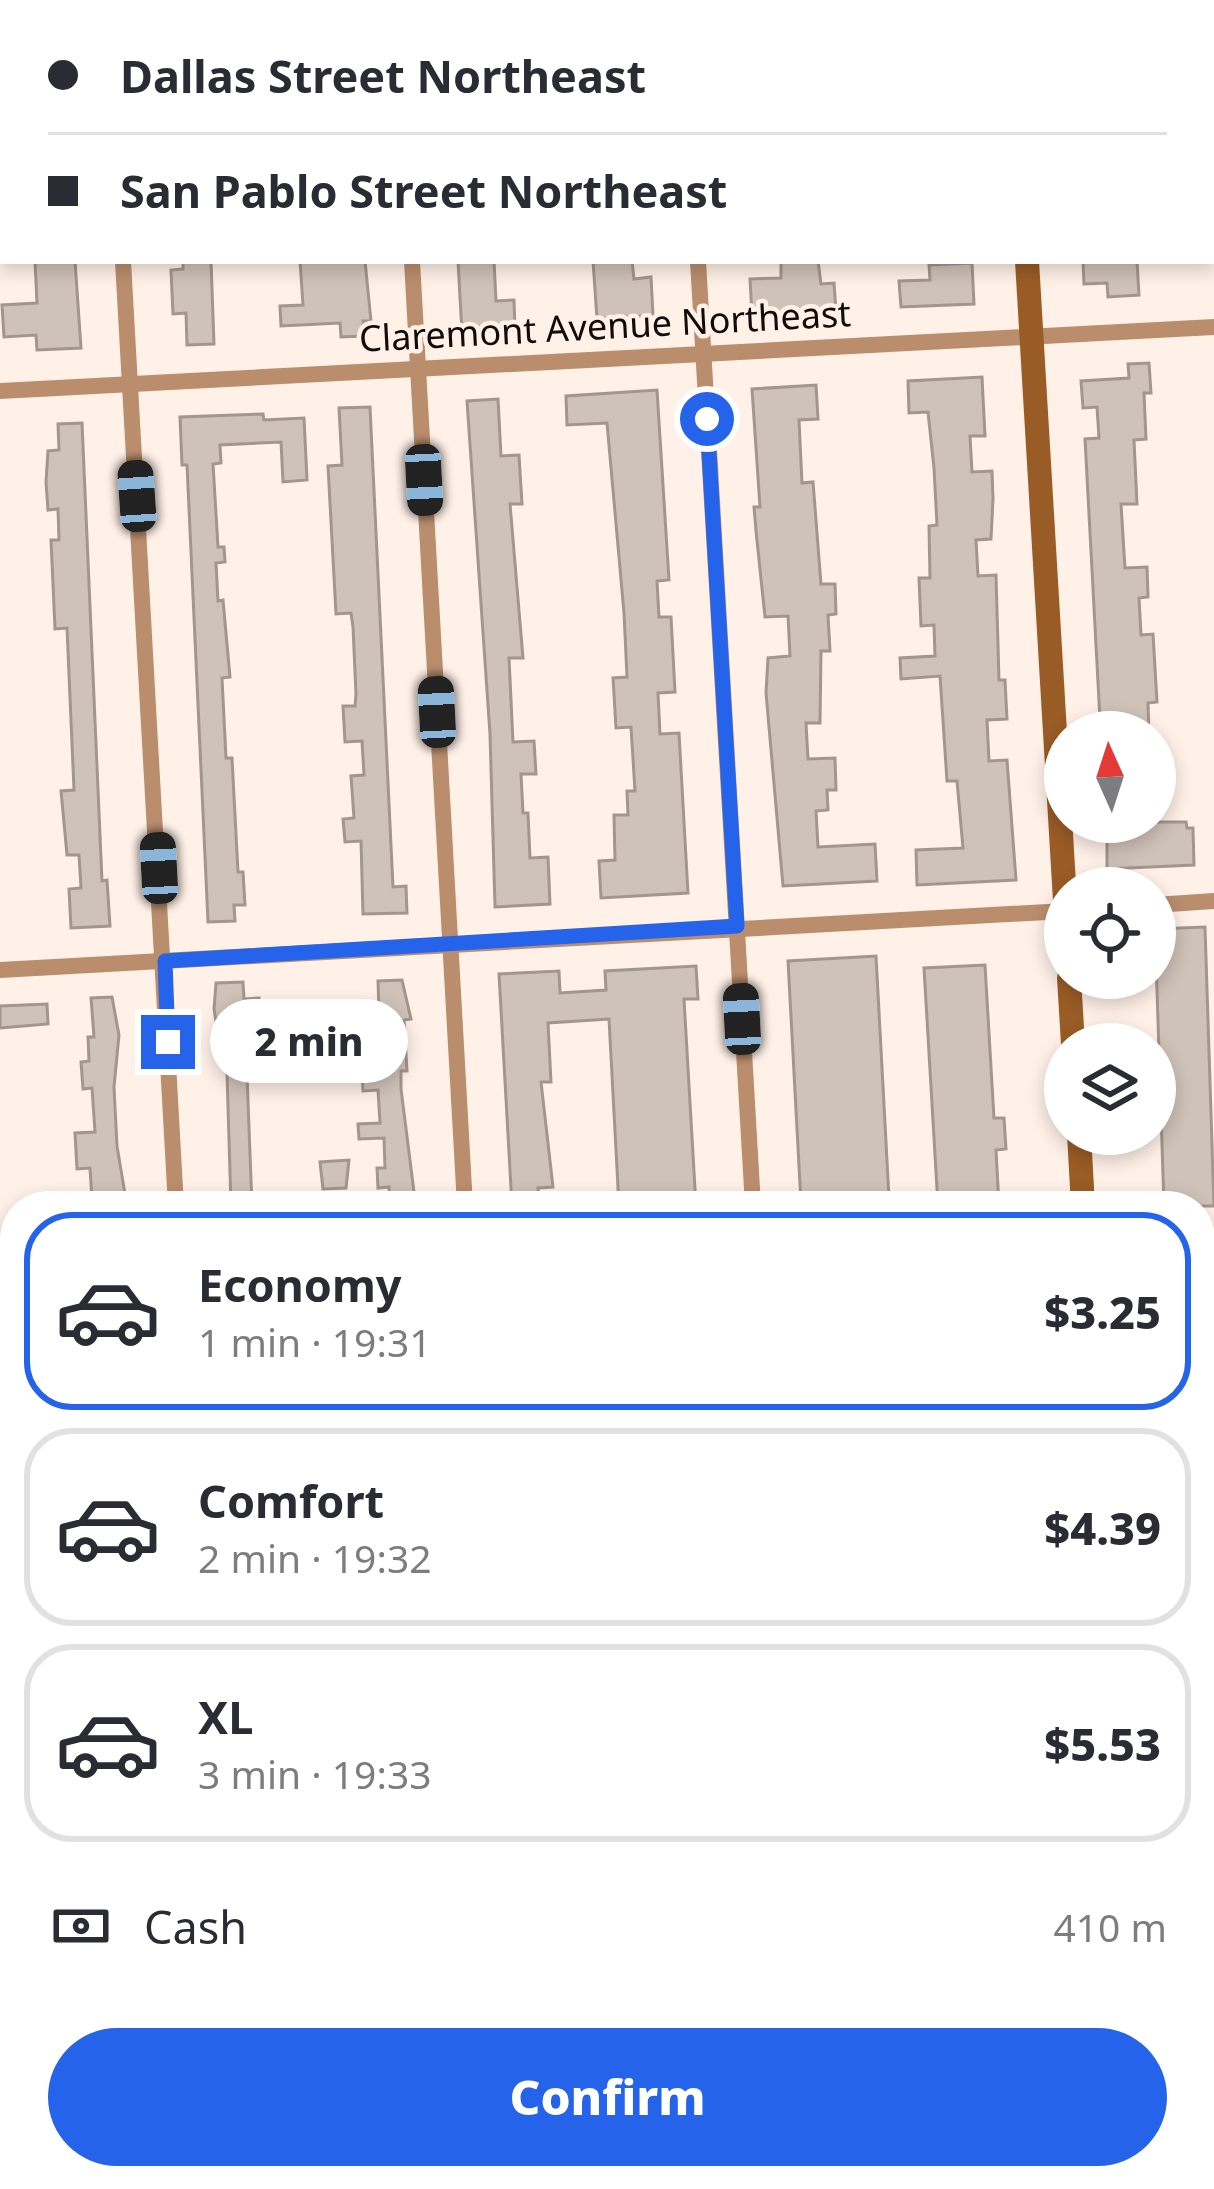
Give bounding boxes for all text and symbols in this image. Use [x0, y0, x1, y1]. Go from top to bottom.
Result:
text: Dallas Street Northeast [120, 45, 646, 106]
text: San Pablo Street Northeast [120, 160, 727, 221]
street label: Claremont Avenue Northeast [358, 288, 852, 363]
route start [680, 392, 734, 446]
car [404, 443, 444, 517]
car [117, 459, 157, 533]
car [417, 675, 457, 749]
north arrow [1044, 711, 1176, 843]
map controls [1044, 711, 1176, 1155]
car [139, 831, 179, 905]
button: locate [1044, 867, 1176, 999]
car [722, 982, 762, 1056]
callout: 2 min [210, 1000, 408, 1084]
text: 2 min [255, 1014, 363, 1067]
route end [141, 1015, 195, 1069]
button: layers [1044, 1023, 1176, 1155]
text: Economy [198, 1254, 402, 1315]
icon: car [54, 1257, 162, 1365]
text: $3.25 [1044, 1281, 1161, 1342]
text: 1 min · 19:31 [198, 1315, 432, 1368]
text: Comfort [198, 1470, 384, 1531]
icon: car [54, 1473, 162, 1581]
text: $4.39 [1044, 1497, 1161, 1558]
text: 2 min · 19:32 [198, 1531, 432, 1584]
text: XL [198, 1686, 253, 1747]
icon: car [54, 1689, 162, 1797]
text: $5.53 [1044, 1713, 1161, 1774]
text: 3 min · 19:33 [198, 1747, 432, 1800]
icon: cash [48, 1893, 114, 1959]
text: Cash [144, 1896, 247, 1957]
text: 410 m [1053, 1900, 1167, 1953]
button: Confirm [48, 2028, 1167, 2166]

